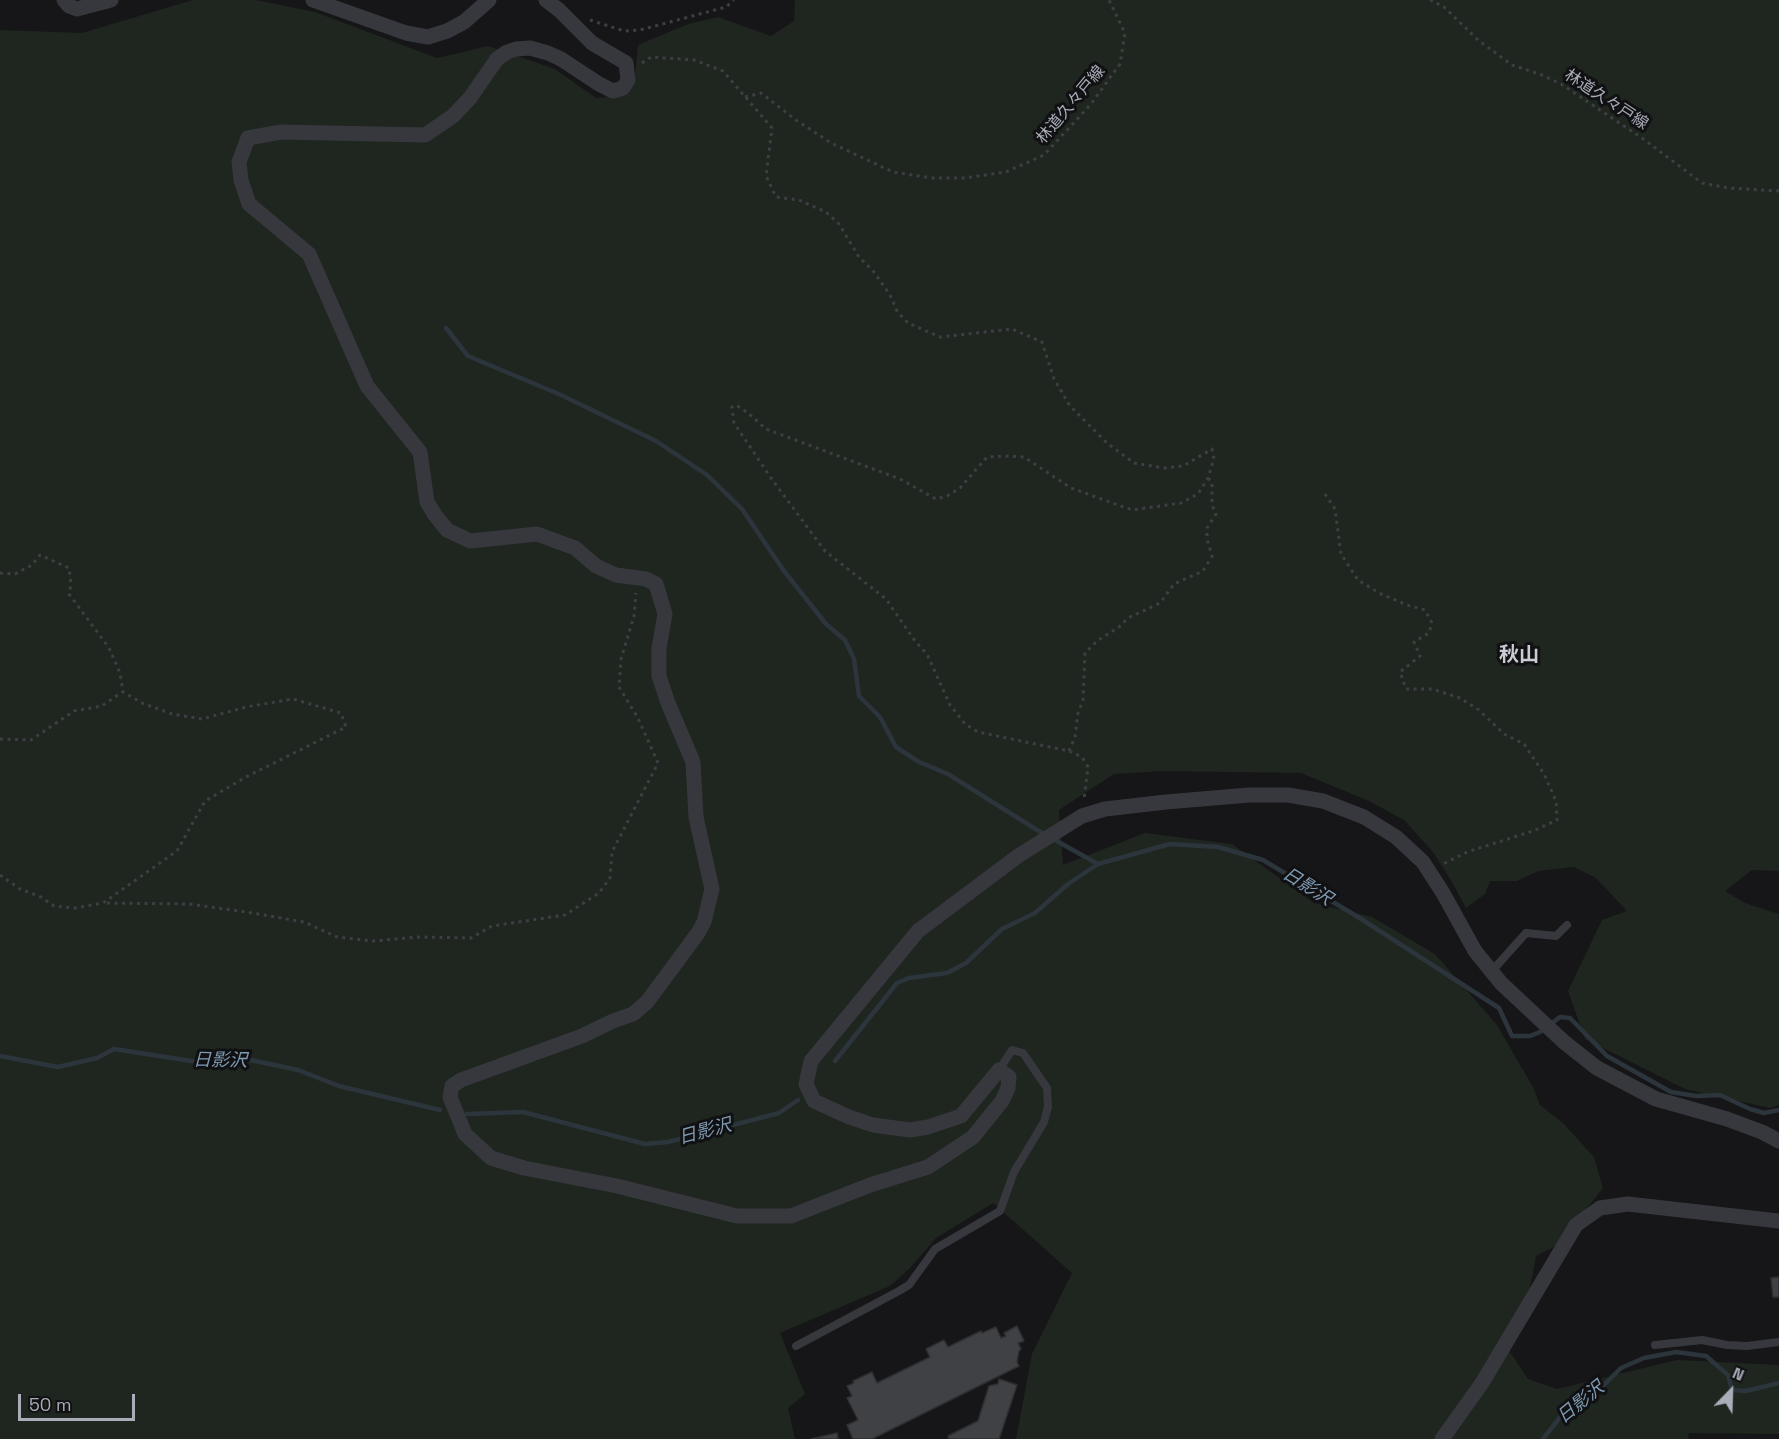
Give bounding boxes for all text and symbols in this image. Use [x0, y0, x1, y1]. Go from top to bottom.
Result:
street label: 林道久々戸線 [1033, 62, 1109, 148]
street label: 林道久々戸線 [1561, 66, 1651, 134]
district label: 秋山 [1499, 644, 1539, 668]
water label: 日影沢 [1278, 864, 1336, 910]
water label: 日影沢 [193, 1050, 247, 1072]
water label: 日影沢 [676, 1115, 734, 1149]
north arrow [1701, 1361, 1761, 1421]
text: N [1729, 1362, 1747, 1386]
water label: 日影沢 [1553, 1378, 1609, 1428]
scale bar [21, 1382, 138, 1420]
text: 50 m [29, 1393, 71, 1416]

